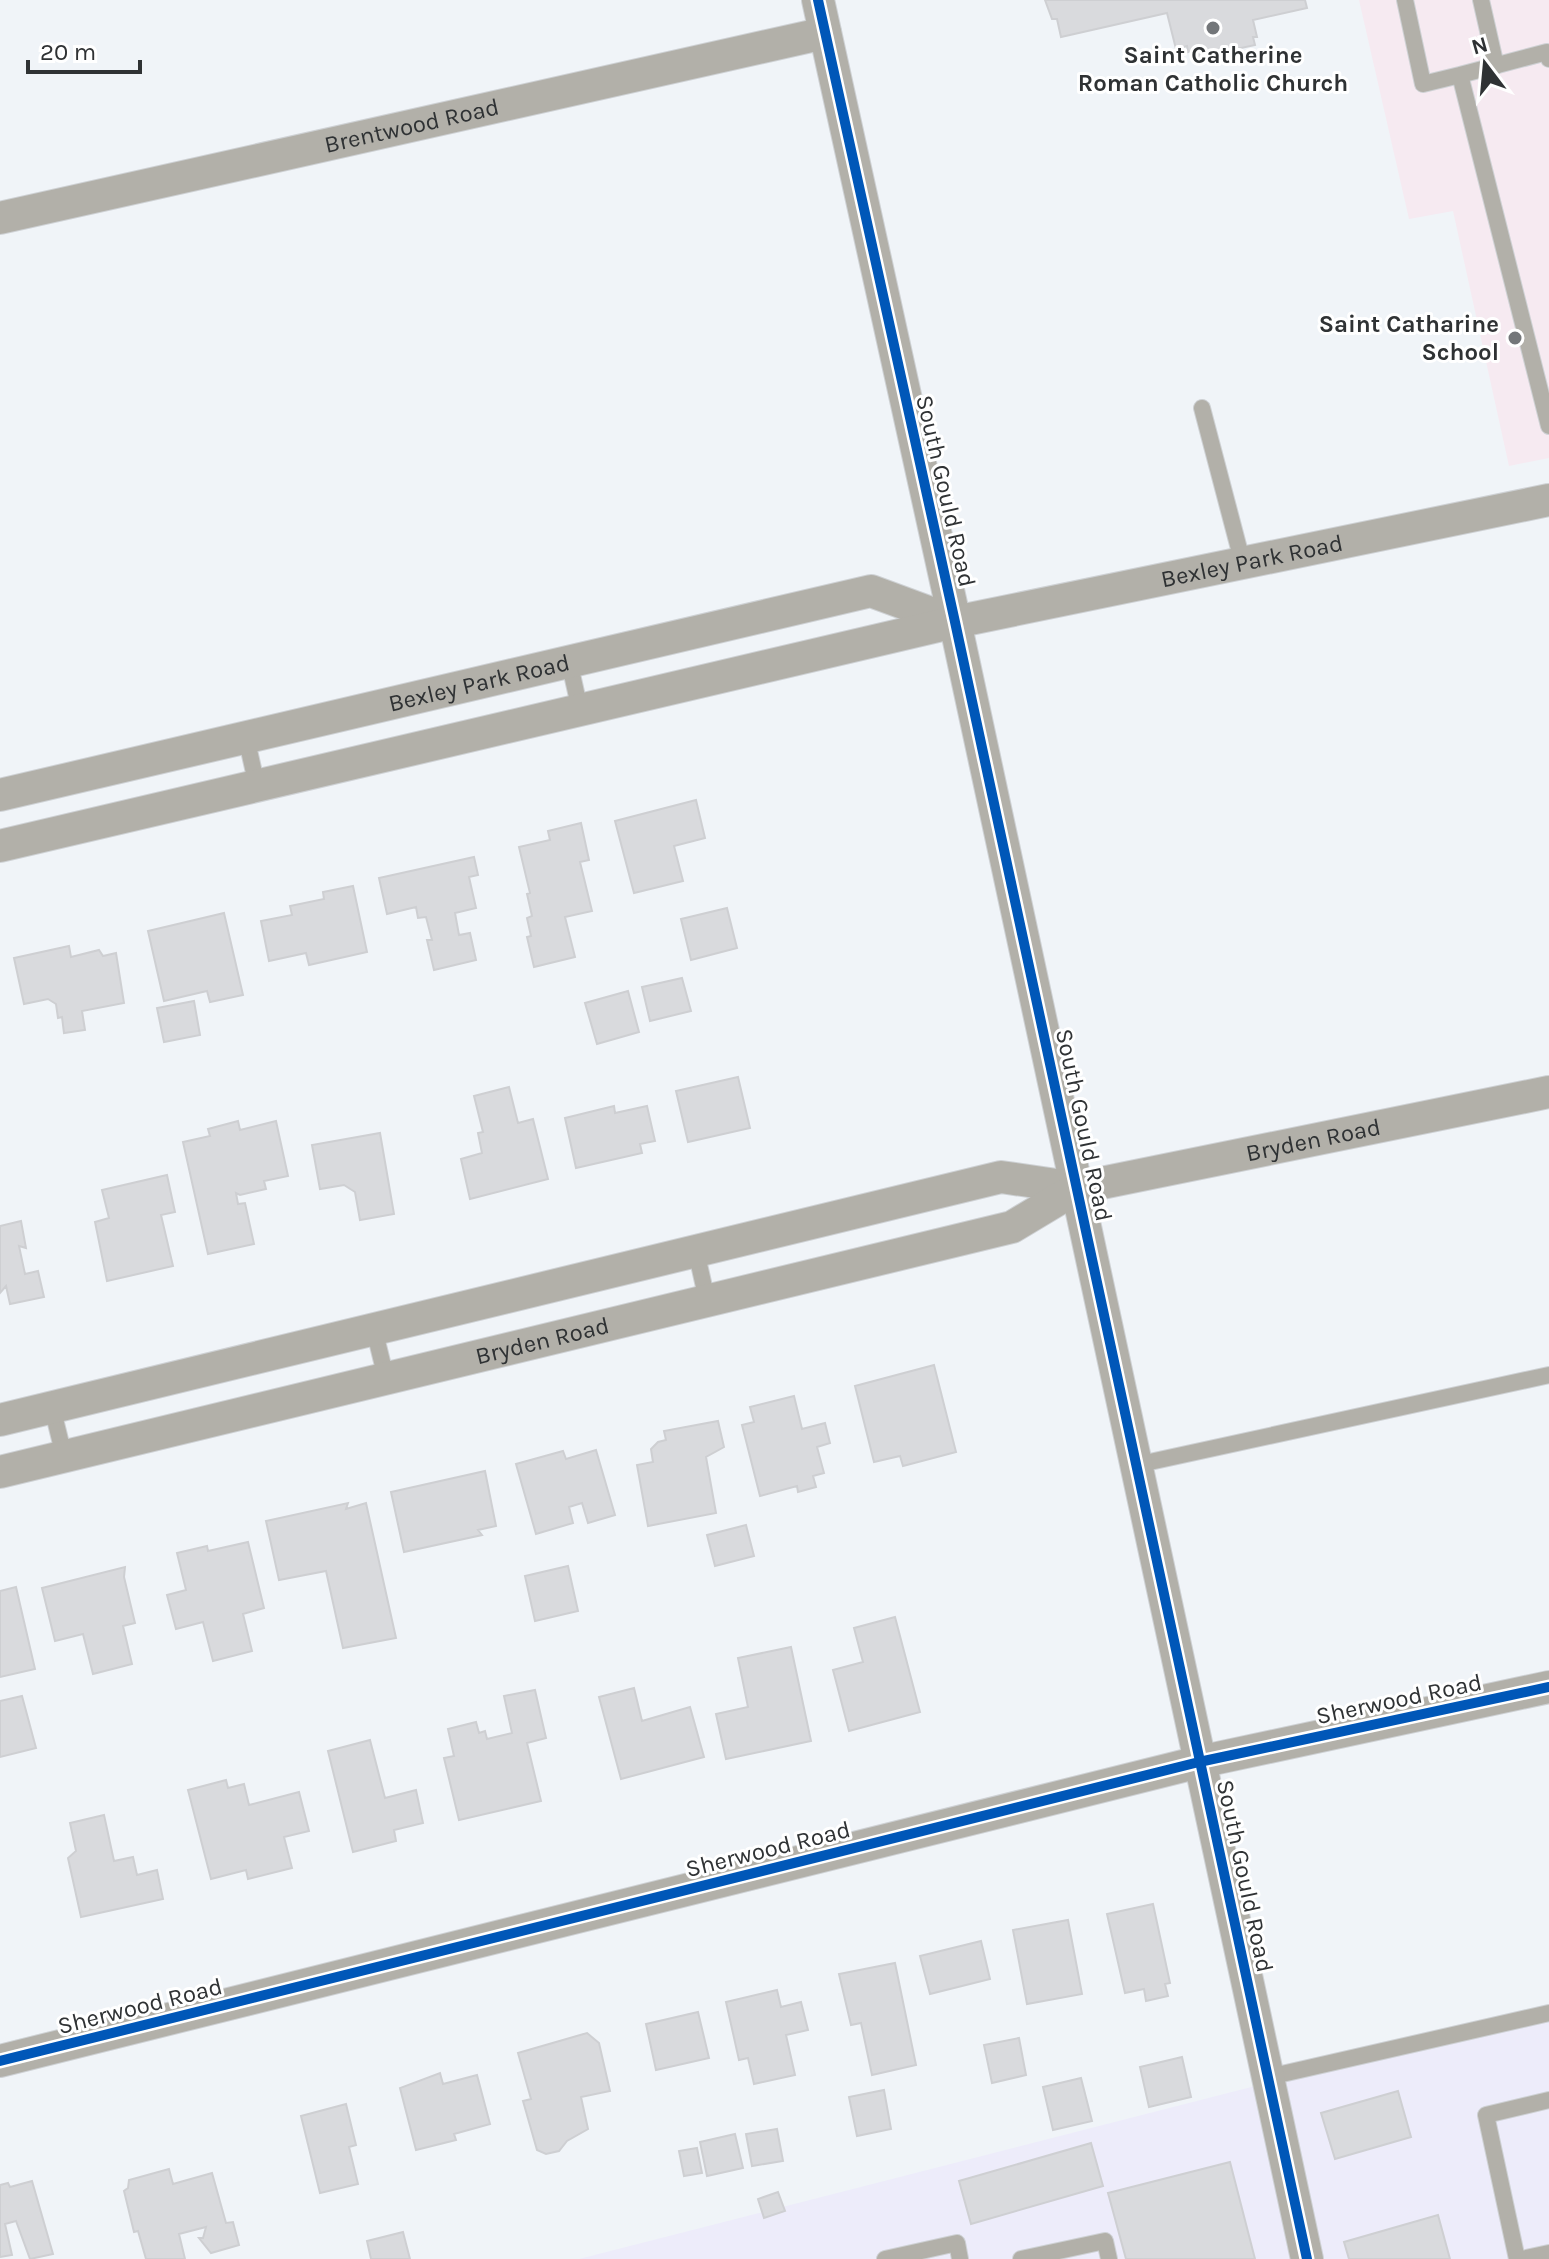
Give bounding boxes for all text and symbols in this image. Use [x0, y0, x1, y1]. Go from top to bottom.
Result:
marker: Saint Catherine Roman Catholic Church [1204, 19, 1222, 37]
scale bar [28, 24, 140, 74]
north arrow [1445, 24, 1525, 104]
text: N [1469, 31, 1491, 60]
text: 20 m [40, 38, 96, 66]
place label: Saint Catherine Roman Catholic Church [1078, 41, 1348, 97]
street label: Brentwood Road [322, 92, 502, 159]
place label: Saint Catharine School [1319, 310, 1499, 366]
marker: Saint Catharine School [1506, 329, 1524, 347]
street label: South Gould Road [910, 392, 982, 590]
street label: Bexley Park Road [1158, 529, 1345, 593]
street label: Bexley Park Road [386, 648, 572, 718]
street label: South Gould Road [1050, 1026, 1118, 1224]
street label: Bryden Road [1243, 1113, 1383, 1167]
street label: Bryden Road [473, 1311, 612, 1370]
street label: Sherwood Road [1314, 1668, 1484, 1730]
street label: South Gould Road [1211, 1777, 1279, 1975]
street label: Sherwood Road [683, 1815, 853, 1883]
street label: Sherwood Road [55, 1972, 225, 2040]

